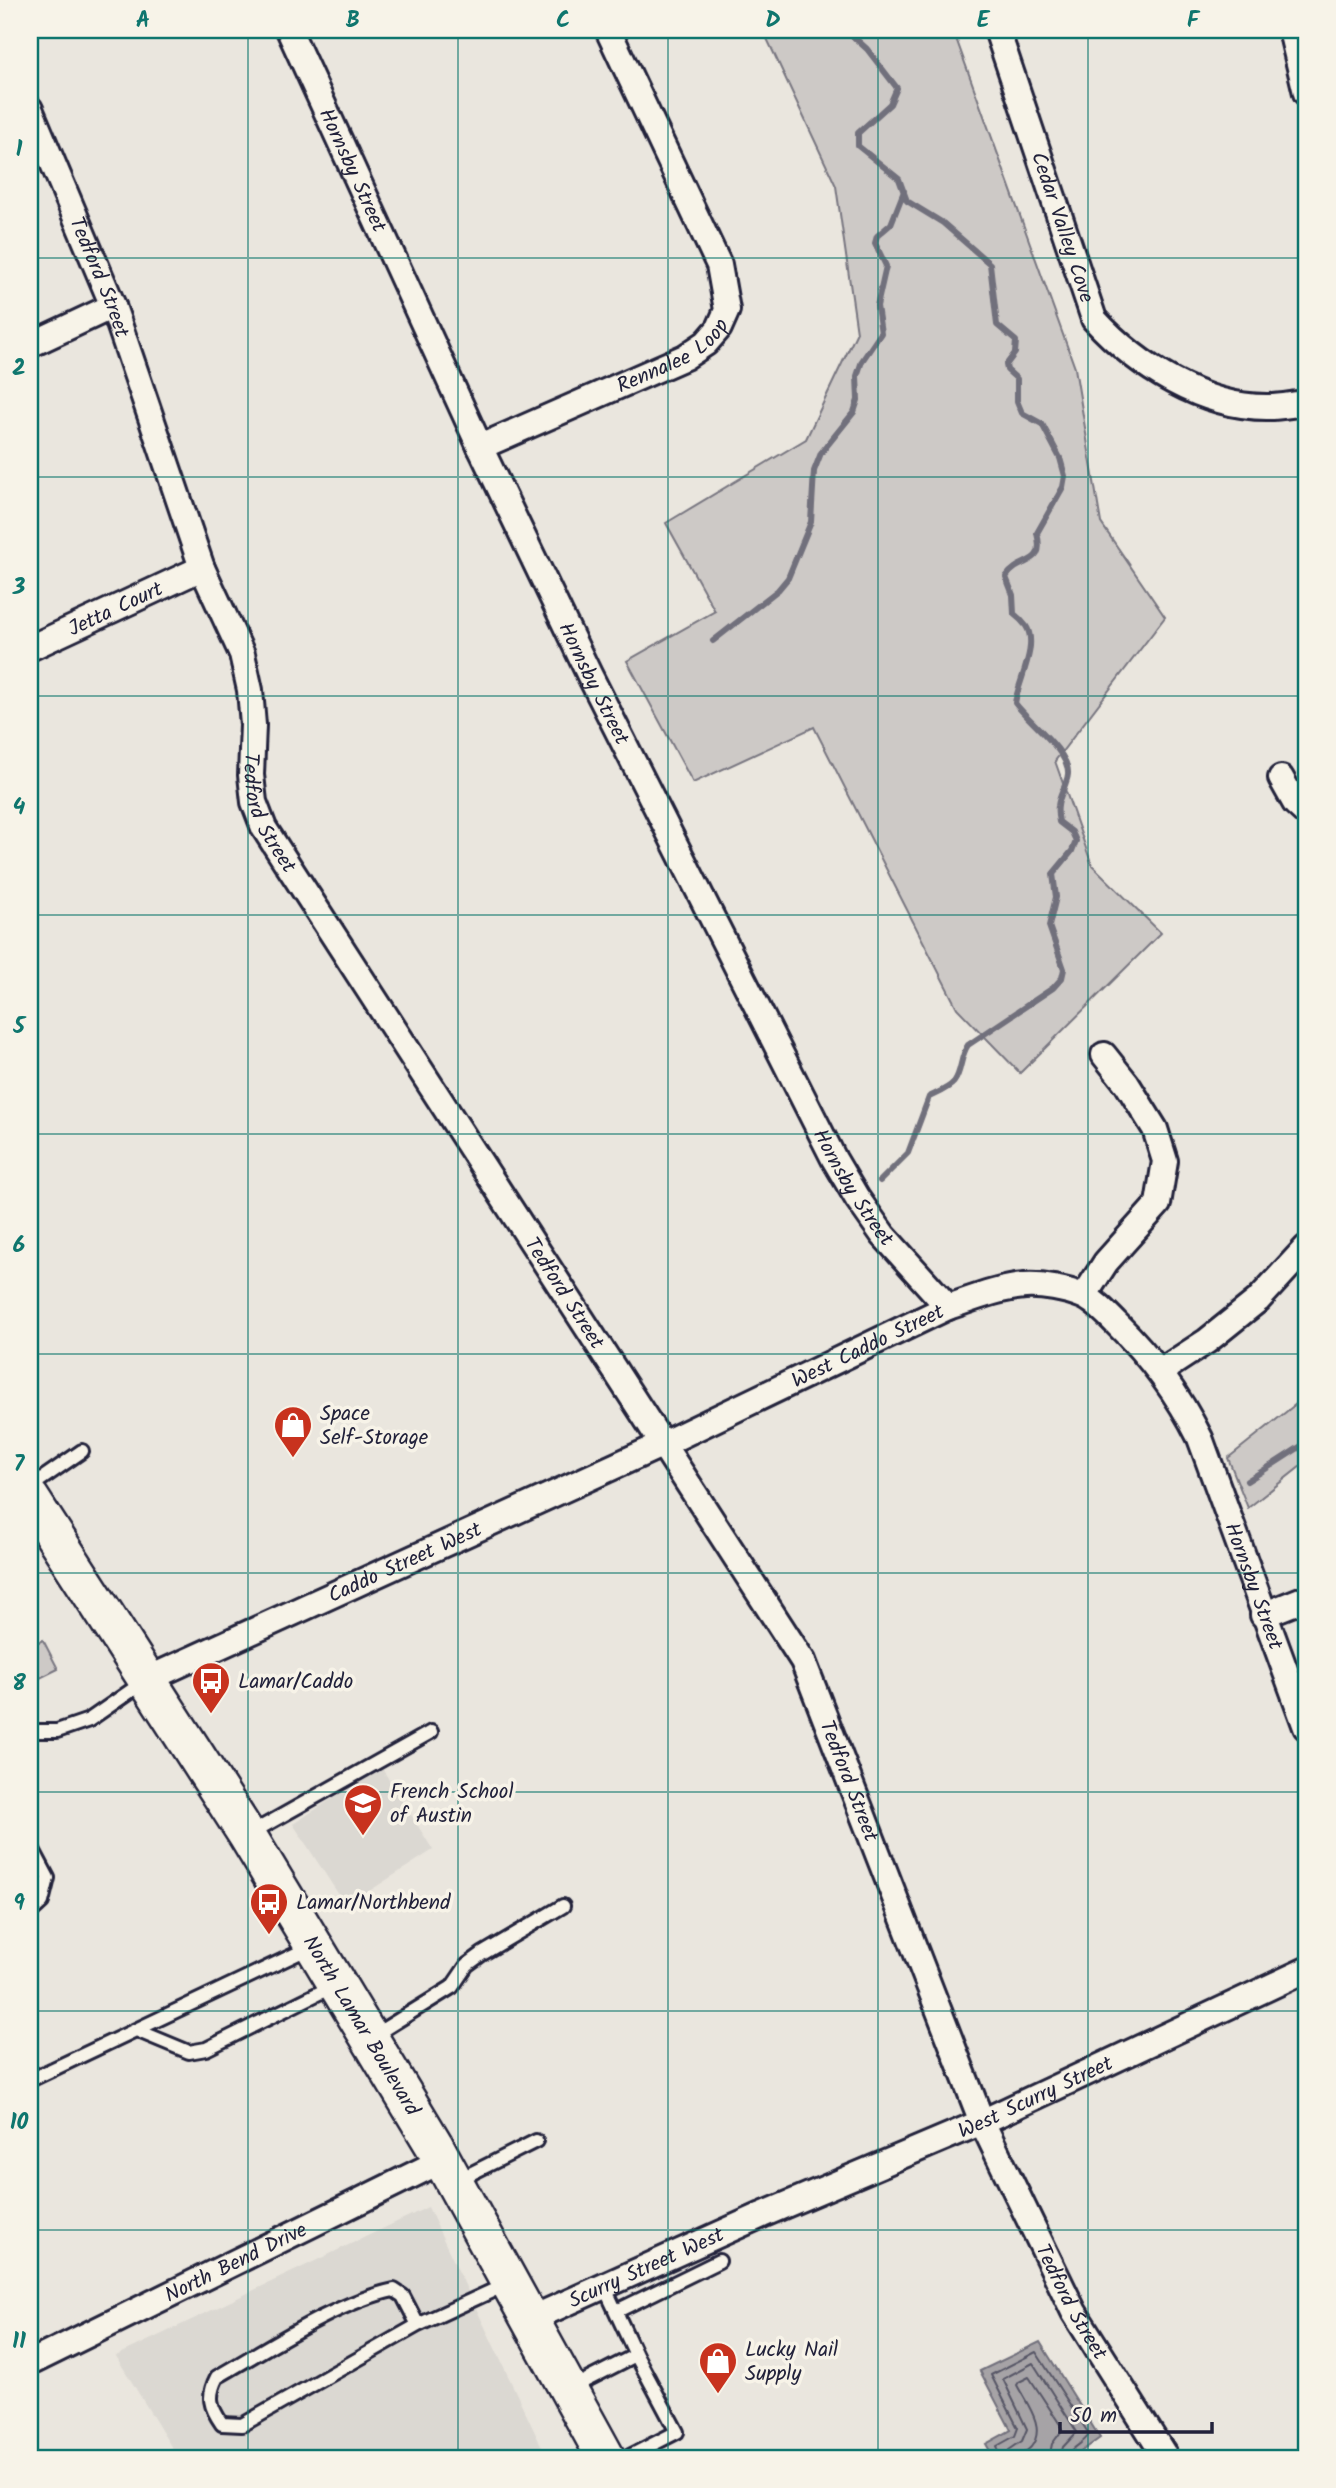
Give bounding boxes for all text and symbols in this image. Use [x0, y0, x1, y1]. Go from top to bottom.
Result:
text: A [136, 3, 150, 39]
text: B [346, 3, 360, 39]
text: C [556, 3, 570, 39]
text: D [765, 3, 781, 39]
text: E [977, 3, 991, 39]
text: F [1187, 3, 1201, 39]
street label: Hornsby Street [309, 103, 395, 239]
text: 1 [16, 132, 23, 168]
street label: Cedar Valley Cove [1021, 148, 1103, 308]
street label: Tedford Street [59, 212, 138, 343]
street label: Rennalee Loop [612, 314, 739, 403]
text: 2 [12, 351, 26, 387]
text: 3 [12, 570, 26, 606]
street label: Jetta Court [63, 573, 169, 646]
street label: Hornsby Street [548, 617, 638, 752]
street label: Tedford Street [233, 752, 304, 881]
text: 4 [13, 790, 26, 826]
text: 5 [12, 1009, 27, 1045]
street label: Hornsby Street [803, 1123, 902, 1255]
text: 6 [13, 1228, 25, 1264]
street label: Tedford Street [515, 1231, 613, 1357]
street label: West Caddo Street [786, 1296, 951, 1398]
place label: Space Self-Storage [320, 1398, 429, 1455]
shop icon: Space Self-Storage [272, 1404, 314, 1459]
text: 7 [14, 1447, 26, 1483]
street label: Caddo Street West [323, 1514, 488, 1613]
street label: Hornsby Street [1214, 1518, 1292, 1655]
bus stop icon: Lamar/Caddo [190, 1660, 232, 1715]
text: 8 [12, 1666, 26, 1702]
place label: Lamar/Caddo [238, 1666, 353, 1699]
street label: Tedford Street [810, 1716, 887, 1848]
place label: French School of Austin [390, 1776, 514, 1833]
school or university icon: French School of Austin [342, 1782, 384, 1837]
bus stop icon: Lamar/Northbend [248, 1881, 290, 1936]
text: 9 [13, 1886, 25, 1922]
place label: Lamar/Northbend [296, 1887, 451, 1920]
street label: North Lamar Boulevard [293, 1929, 428, 2123]
street label: West Scurry Street [953, 2048, 1120, 2148]
text: 10 [10, 2105, 29, 2141]
street label: North Bend Drive [159, 2214, 314, 2312]
street label: Scurry Street West [563, 2219, 730, 2318]
street label: Tedford Street [1026, 2239, 1116, 2368]
text: 11 [12, 2324, 26, 2360]
place label: Lucky Nail Supply [745, 2334, 838, 2391]
shop icon: Lucky Nail Supply [697, 2340, 739, 2395]
scale bar [1060, 2390, 1212, 2434]
text: 50 m [1070, 2400, 1117, 2433]

